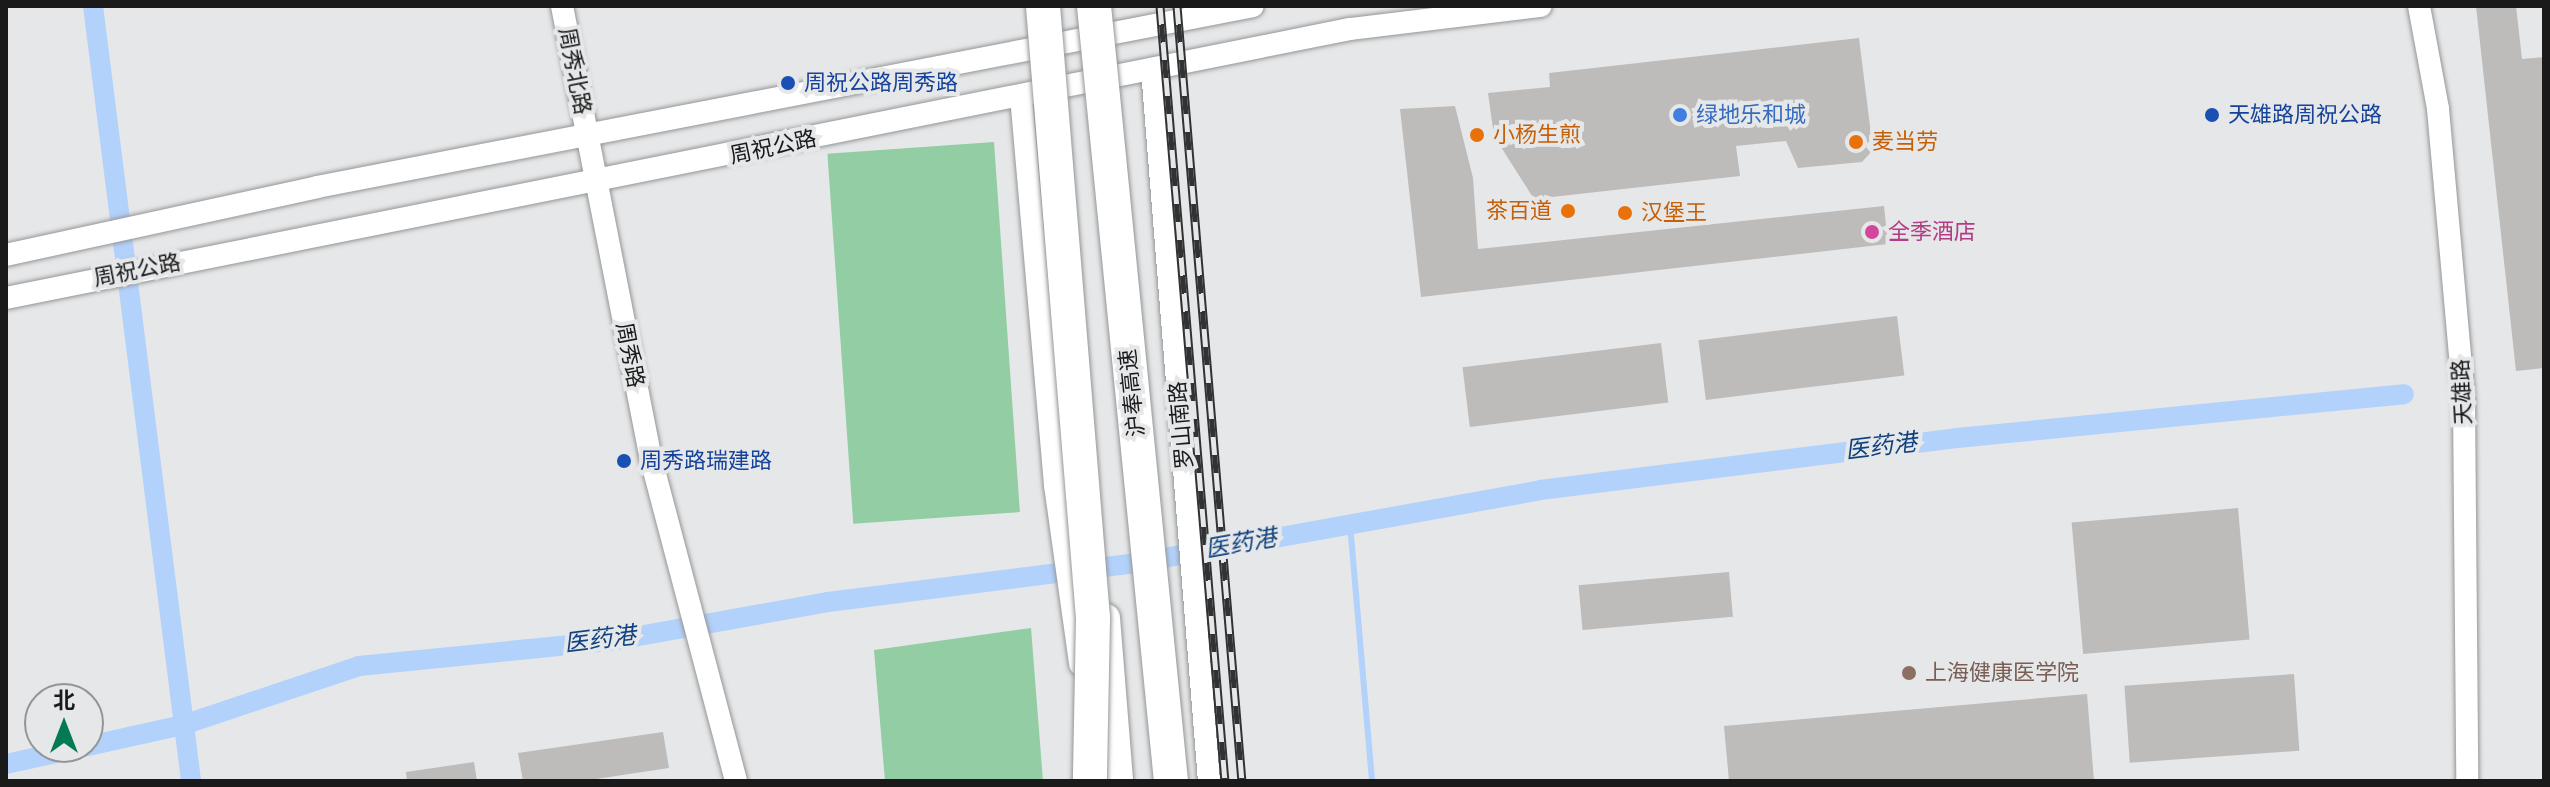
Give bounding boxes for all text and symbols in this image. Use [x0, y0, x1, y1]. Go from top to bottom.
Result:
street label: 周秀北路 [554, 25, 596, 117]
place label: 周祝公路周秀路 [804, 70, 958, 96]
marker: 周祝公路周秀路 [779, 74, 797, 92]
place label: 绿地乐和城 [1696, 102, 1806, 128]
place label: 天雄路周祝公路 [2228, 102, 2382, 128]
marker: 绿地乐和城 [1671, 106, 1689, 124]
marker: 天雄路周祝公路 [2203, 106, 2221, 124]
place label: 小杨生煎 [1493, 122, 1581, 148]
street label: 周祝公路 [727, 125, 819, 169]
marker: 小杨生煎 [1468, 126, 1486, 144]
place label: 麦当劳 [1872, 129, 1938, 155]
marker: 麦当劳 [1847, 133, 1865, 151]
place label: 茶百道 [1486, 198, 1552, 224]
place label: 汉堡王 [1641, 200, 1707, 226]
marker: 茶百道 [1559, 202, 1577, 220]
marker: 汉堡王 [1616, 204, 1634, 222]
place label: 全季酒店 [1888, 219, 1976, 245]
marker: 全季酒店 [1863, 223, 1881, 241]
street label: 周祝公路 [91, 249, 183, 291]
street label: 周秀路 [611, 320, 649, 390]
street label: 沪奉高速 [1114, 348, 1150, 438]
street label: 天雄路 [2447, 358, 2477, 426]
street label: 罗山南路 [1164, 380, 1198, 470]
water label: 医药港 [1844, 428, 1918, 466]
place label: 周秀路瑞建路 [640, 448, 772, 474]
marker: 周秀路瑞建路 [615, 452, 633, 470]
water label: 医药港 [1203, 524, 1279, 564]
water label: 医药港 [563, 621, 637, 659]
place label: 上海健康医学院 [1925, 660, 2079, 686]
marker: 上海健康医学院 [1900, 664, 1918, 682]
north arrow [24, 683, 104, 763]
text: 北 [53, 688, 75, 713]

